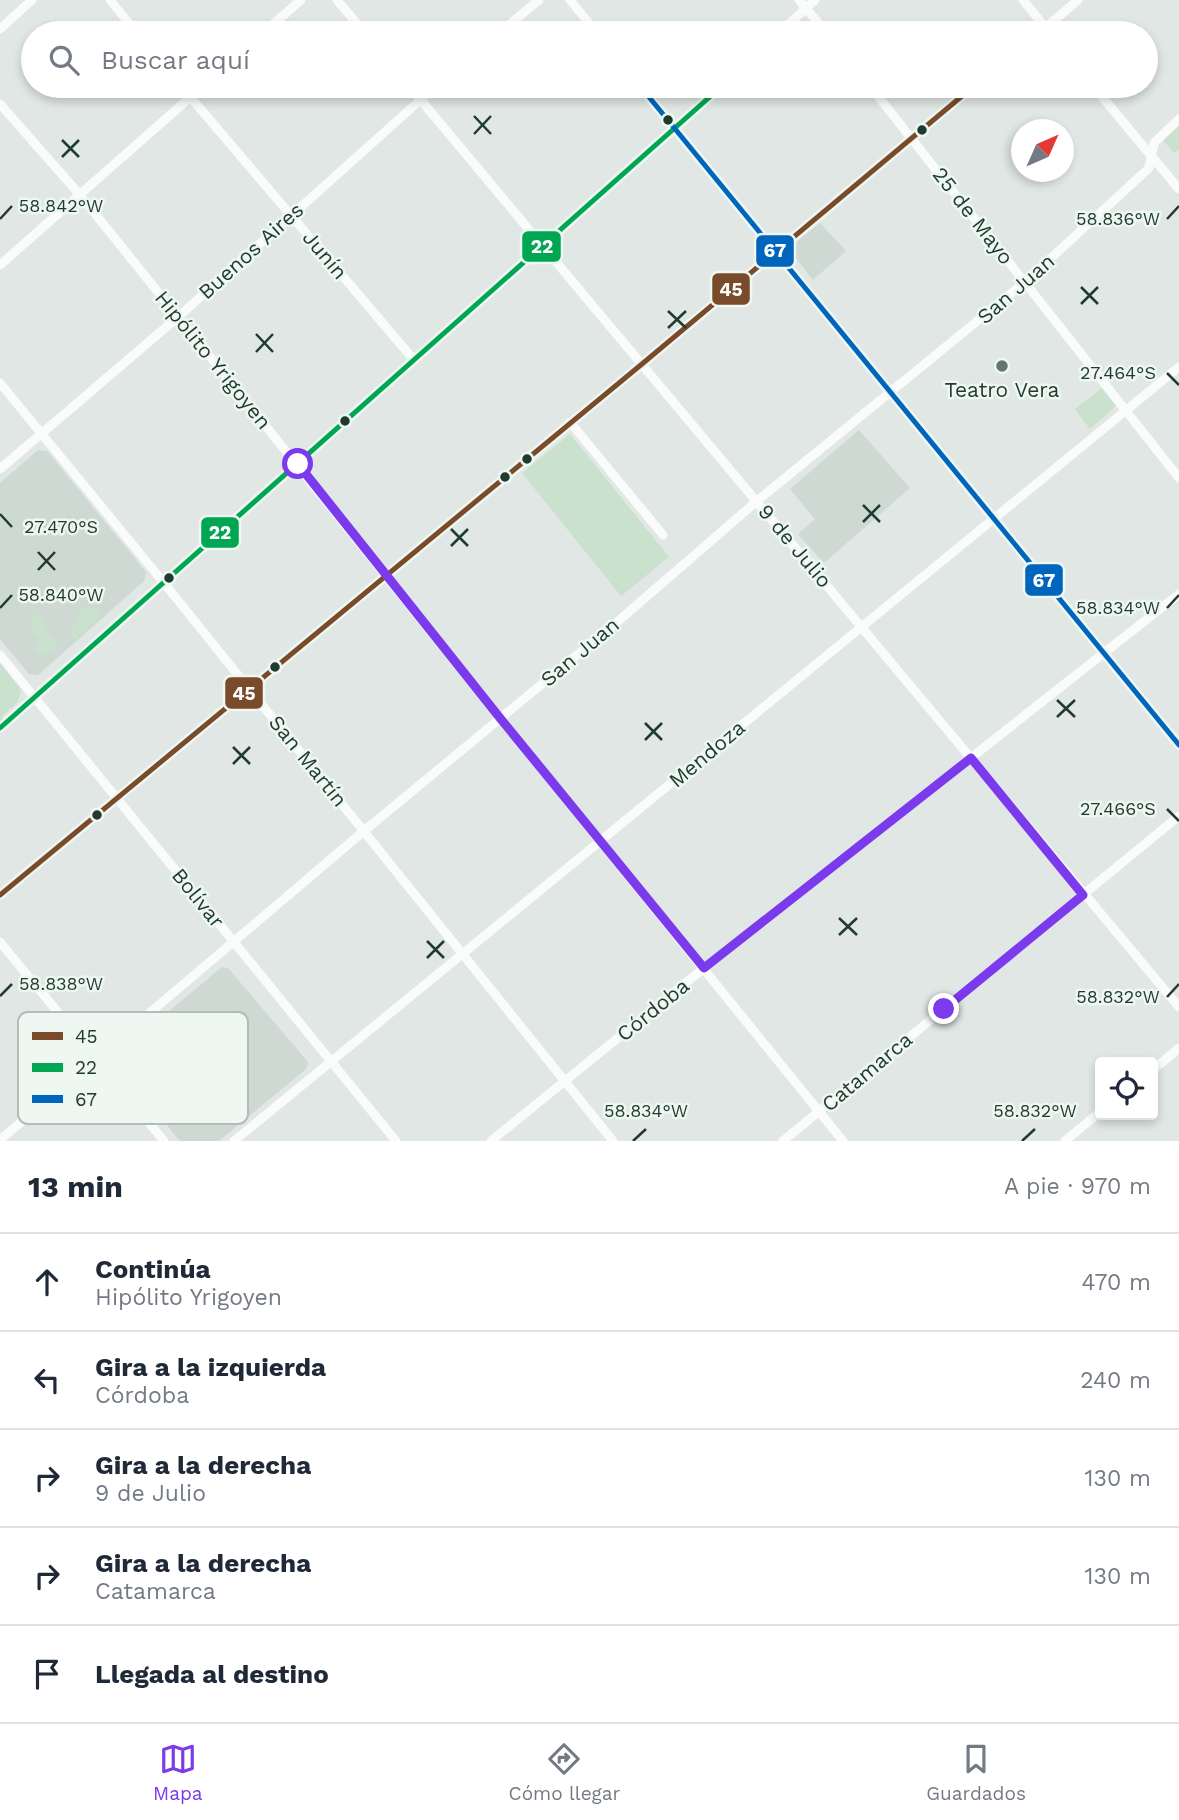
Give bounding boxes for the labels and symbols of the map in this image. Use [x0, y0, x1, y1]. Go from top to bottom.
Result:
unlabelled marker [661, 113, 675, 127]
north arrow [1011, 119, 1074, 182]
unlabelled marker [915, 123, 929, 137]
street label: 25 de Mayo [928, 162, 1019, 269]
text: 58.842°W [19, 195, 103, 216]
street label: Buenos Aires [193, 197, 308, 304]
text: 58.836°W [1076, 208, 1160, 229]
street label: Junín [298, 225, 353, 284]
line badge: 22 [521, 230, 562, 263]
line badge: 67 [755, 234, 795, 268]
text: 22 [531, 235, 553, 258]
text: 67 [764, 239, 786, 262]
street label: San Juan [972, 248, 1059, 329]
line badge: 45 [711, 272, 751, 306]
text: 45 [719, 278, 743, 301]
street label: Hipólito Yrigoyen [150, 285, 277, 434]
marker: Teatro Vera [994, 358, 1010, 374]
text: 27.464°S [1080, 362, 1156, 383]
place label: Teatro Vera [945, 377, 1060, 402]
unlabelled marker [338, 414, 352, 428]
route start [282, 448, 313, 479]
unlabelled marker [520, 452, 534, 466]
unlabelled marker [498, 470, 512, 484]
street label: 9 de Julio [753, 499, 838, 593]
text: 27.470°S [24, 516, 98, 537]
line badge: 22 [200, 516, 240, 549]
text: 22 [209, 521, 231, 544]
line badge: 67 [1024, 563, 1064, 597]
text: 67 [1033, 569, 1055, 592]
unlabelled marker [162, 571, 176, 585]
text: 58.840°W [18, 584, 104, 605]
text: 58.834°W [1076, 597, 1160, 618]
street label: San Juan [536, 612, 624, 692]
unlabelled marker [268, 660, 282, 674]
line badge: 45 [224, 676, 264, 710]
text: 45 [232, 682, 256, 705]
street label: San Martín [264, 710, 353, 811]
street label: Mendoza [664, 715, 750, 793]
text: 27.466°S [1080, 798, 1156, 819]
unlabelled marker [90, 808, 104, 822]
street label: Bolívar [167, 863, 230, 933]
text: 58.838°W [19, 973, 103, 994]
street label: Córdoba [611, 973, 694, 1046]
text: 58.832°W [1076, 986, 1160, 1007]
route end [928, 993, 959, 1024]
legend [18, 1012, 248, 1124]
text: 45 [75, 1025, 98, 1048]
street label: Catamarca [816, 1027, 917, 1117]
text: 22 [75, 1056, 97, 1079]
text: 67 [75, 1088, 97, 1111]
text: 58.834°W [604, 1100, 688, 1121]
text: 58.832°W [993, 1100, 1077, 1121]

